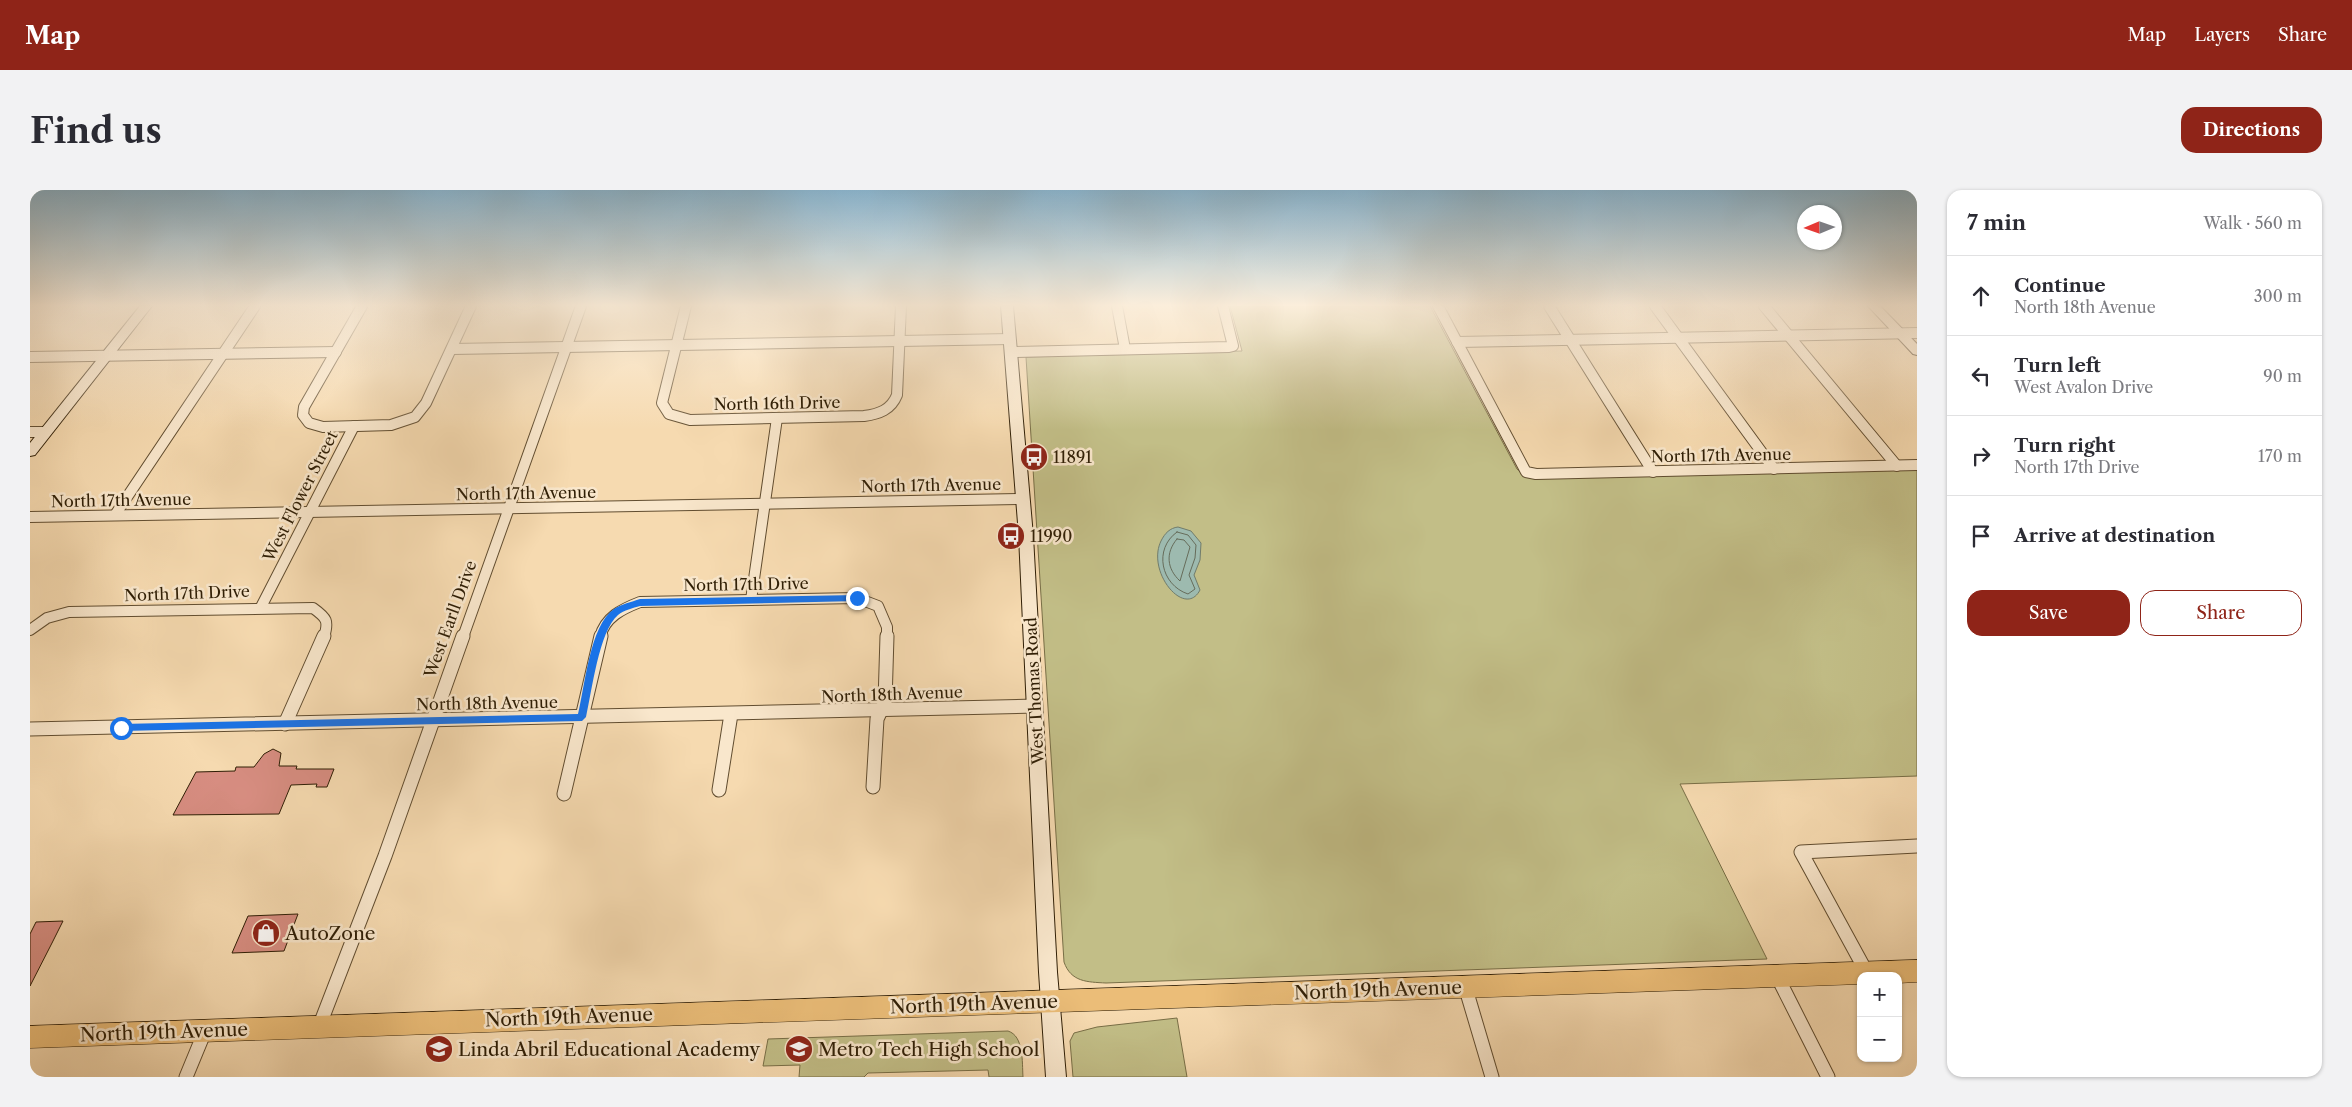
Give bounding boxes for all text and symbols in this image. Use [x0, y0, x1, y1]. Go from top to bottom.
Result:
text: Map [25, 21, 80, 50]
text: Map [2128, 24, 2166, 46]
text: Layers [2194, 24, 2250, 46]
text: Share [2278, 24, 2327, 46]
button: Directions [2181, 107, 2322, 153]
text: Find us [30, 109, 162, 152]
north arrow [1797, 205, 1842, 250]
text: 7 min [1967, 210, 2026, 235]
text: Walk · 560 m [2203, 213, 2302, 233]
text: Continue [2014, 274, 2106, 297]
icon: ahead [1967, 282, 1995, 310]
text: 300 m [2254, 286, 2302, 306]
text: North 18th Avenue [2014, 297, 2156, 317]
text: Turn left [2014, 354, 2101, 377]
icon: left [1967, 362, 1995, 390]
text: 90 m [2263, 366, 2302, 386]
text: West Avalon Drive [2014, 377, 2153, 397]
street label: North 16th Drive [713, 392, 841, 414]
street label: West Flower Street [258, 427, 342, 566]
text: Turn right [2014, 434, 2115, 457]
bus stop icon: 11891 [1019, 442, 1049, 472]
icon: right [1967, 442, 1995, 470]
street label: North 17th Avenue [1651, 444, 1791, 466]
text: 170 m [2258, 446, 2302, 466]
place label: 11891 [1053, 447, 1092, 467]
text: North 17th Drive [2014, 457, 2139, 477]
street label: North 17th Avenue [861, 474, 1001, 496]
street label: North 17th Avenue [456, 482, 596, 504]
street label: North 17th Avenue [51, 489, 191, 511]
bus stop icon: 11990 [996, 521, 1026, 551]
icon: arrive [1967, 522, 1995, 550]
text: Arrive at destination [2014, 524, 2215, 547]
place label: 11990 [1030, 526, 1072, 546]
street label: West Earll Drive [419, 558, 481, 681]
street label: North 17th Drive [683, 573, 809, 595]
street label: North 17th Drive [124, 581, 250, 605]
route end [846, 587, 869, 610]
button: Save [1967, 590, 2130, 636]
button: Share [2140, 590, 2302, 636]
street label: West Thomas Road [1020, 617, 1048, 766]
street label: North 18th Avenue [821, 682, 963, 706]
street label: North 18th Avenue [416, 692, 558, 714]
route start [110, 717, 133, 740]
shop icon: AutoZone [251, 918, 281, 948]
place label: AutoZone [284, 922, 376, 945]
map controls [1857, 972, 1902, 1062]
button: + [1857, 972, 1902, 1017]
street label: North 19th Avenue [1294, 976, 1462, 1004]
street label: North 19th Avenue [890, 990, 1058, 1018]
street label: North 19th Avenue [485, 1003, 653, 1031]
button: − [1857, 1017, 1902, 1062]
street label: North 19th Avenue [80, 1018, 248, 1046]
school or university icon: Linda Abril Educational Academy [424, 1034, 454, 1064]
school or university icon: Metro Tech High School [784, 1034, 814, 1064]
place label: Linda Abril Educational Academy [458, 1038, 760, 1061]
place label: Metro Tech High School [818, 1038, 1040, 1061]

